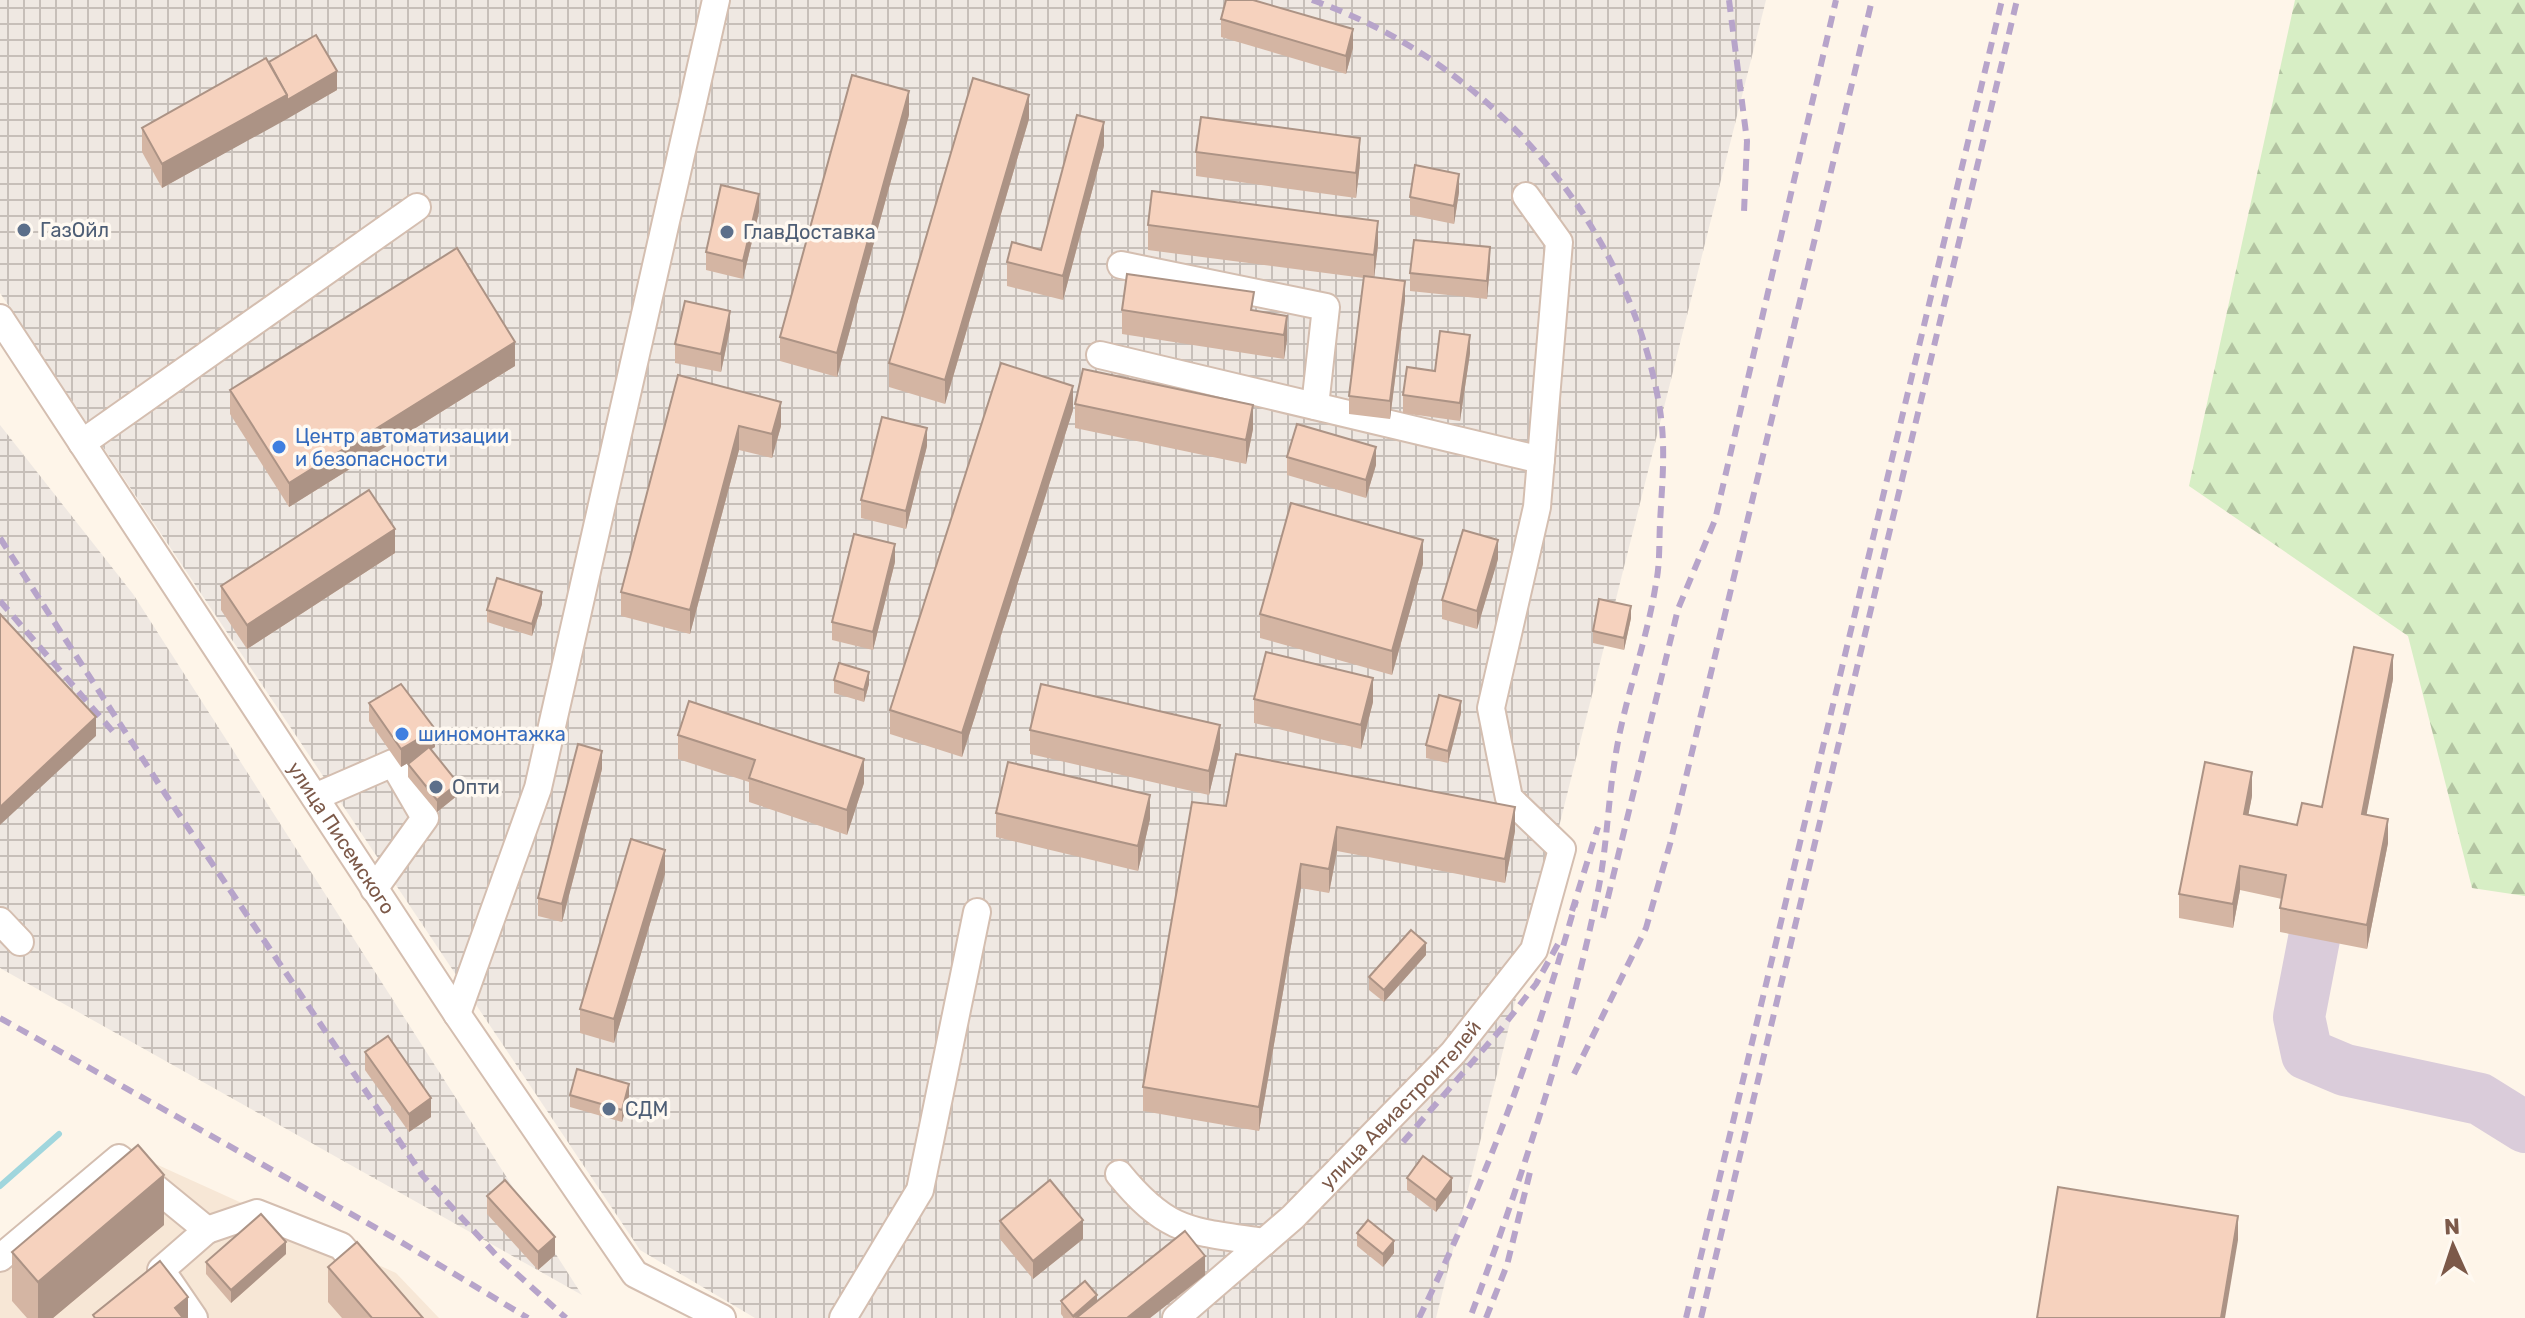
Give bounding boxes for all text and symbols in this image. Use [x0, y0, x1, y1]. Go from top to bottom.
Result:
place label: ГазОйл [40, 218, 109, 242]
place label: ГлавДоставка [743, 220, 876, 244]
marker: ГазОйл [15, 221, 33, 239]
marker: ГлавДоставка [718, 223, 736, 241]
place label: Центр автоматизации и безопасности [295, 424, 509, 471]
marker: Центр автоматизации и безопасности [270, 438, 288, 456]
place label: шиномонтажка [418, 722, 566, 746]
marker: шиномонтажка [393, 725, 411, 743]
street label: улица Писемского [283, 757, 400, 919]
place label: Опти [452, 775, 500, 799]
marker: Опти [427, 778, 445, 796]
street label: улица Авиастроителей [1315, 1016, 1486, 1194]
place label: СДМ [625, 1097, 668, 1121]
marker: СДМ [600, 1100, 618, 1118]
north arrow [2413, 1206, 2493, 1286]
text: N [2443, 1213, 2461, 1240]

